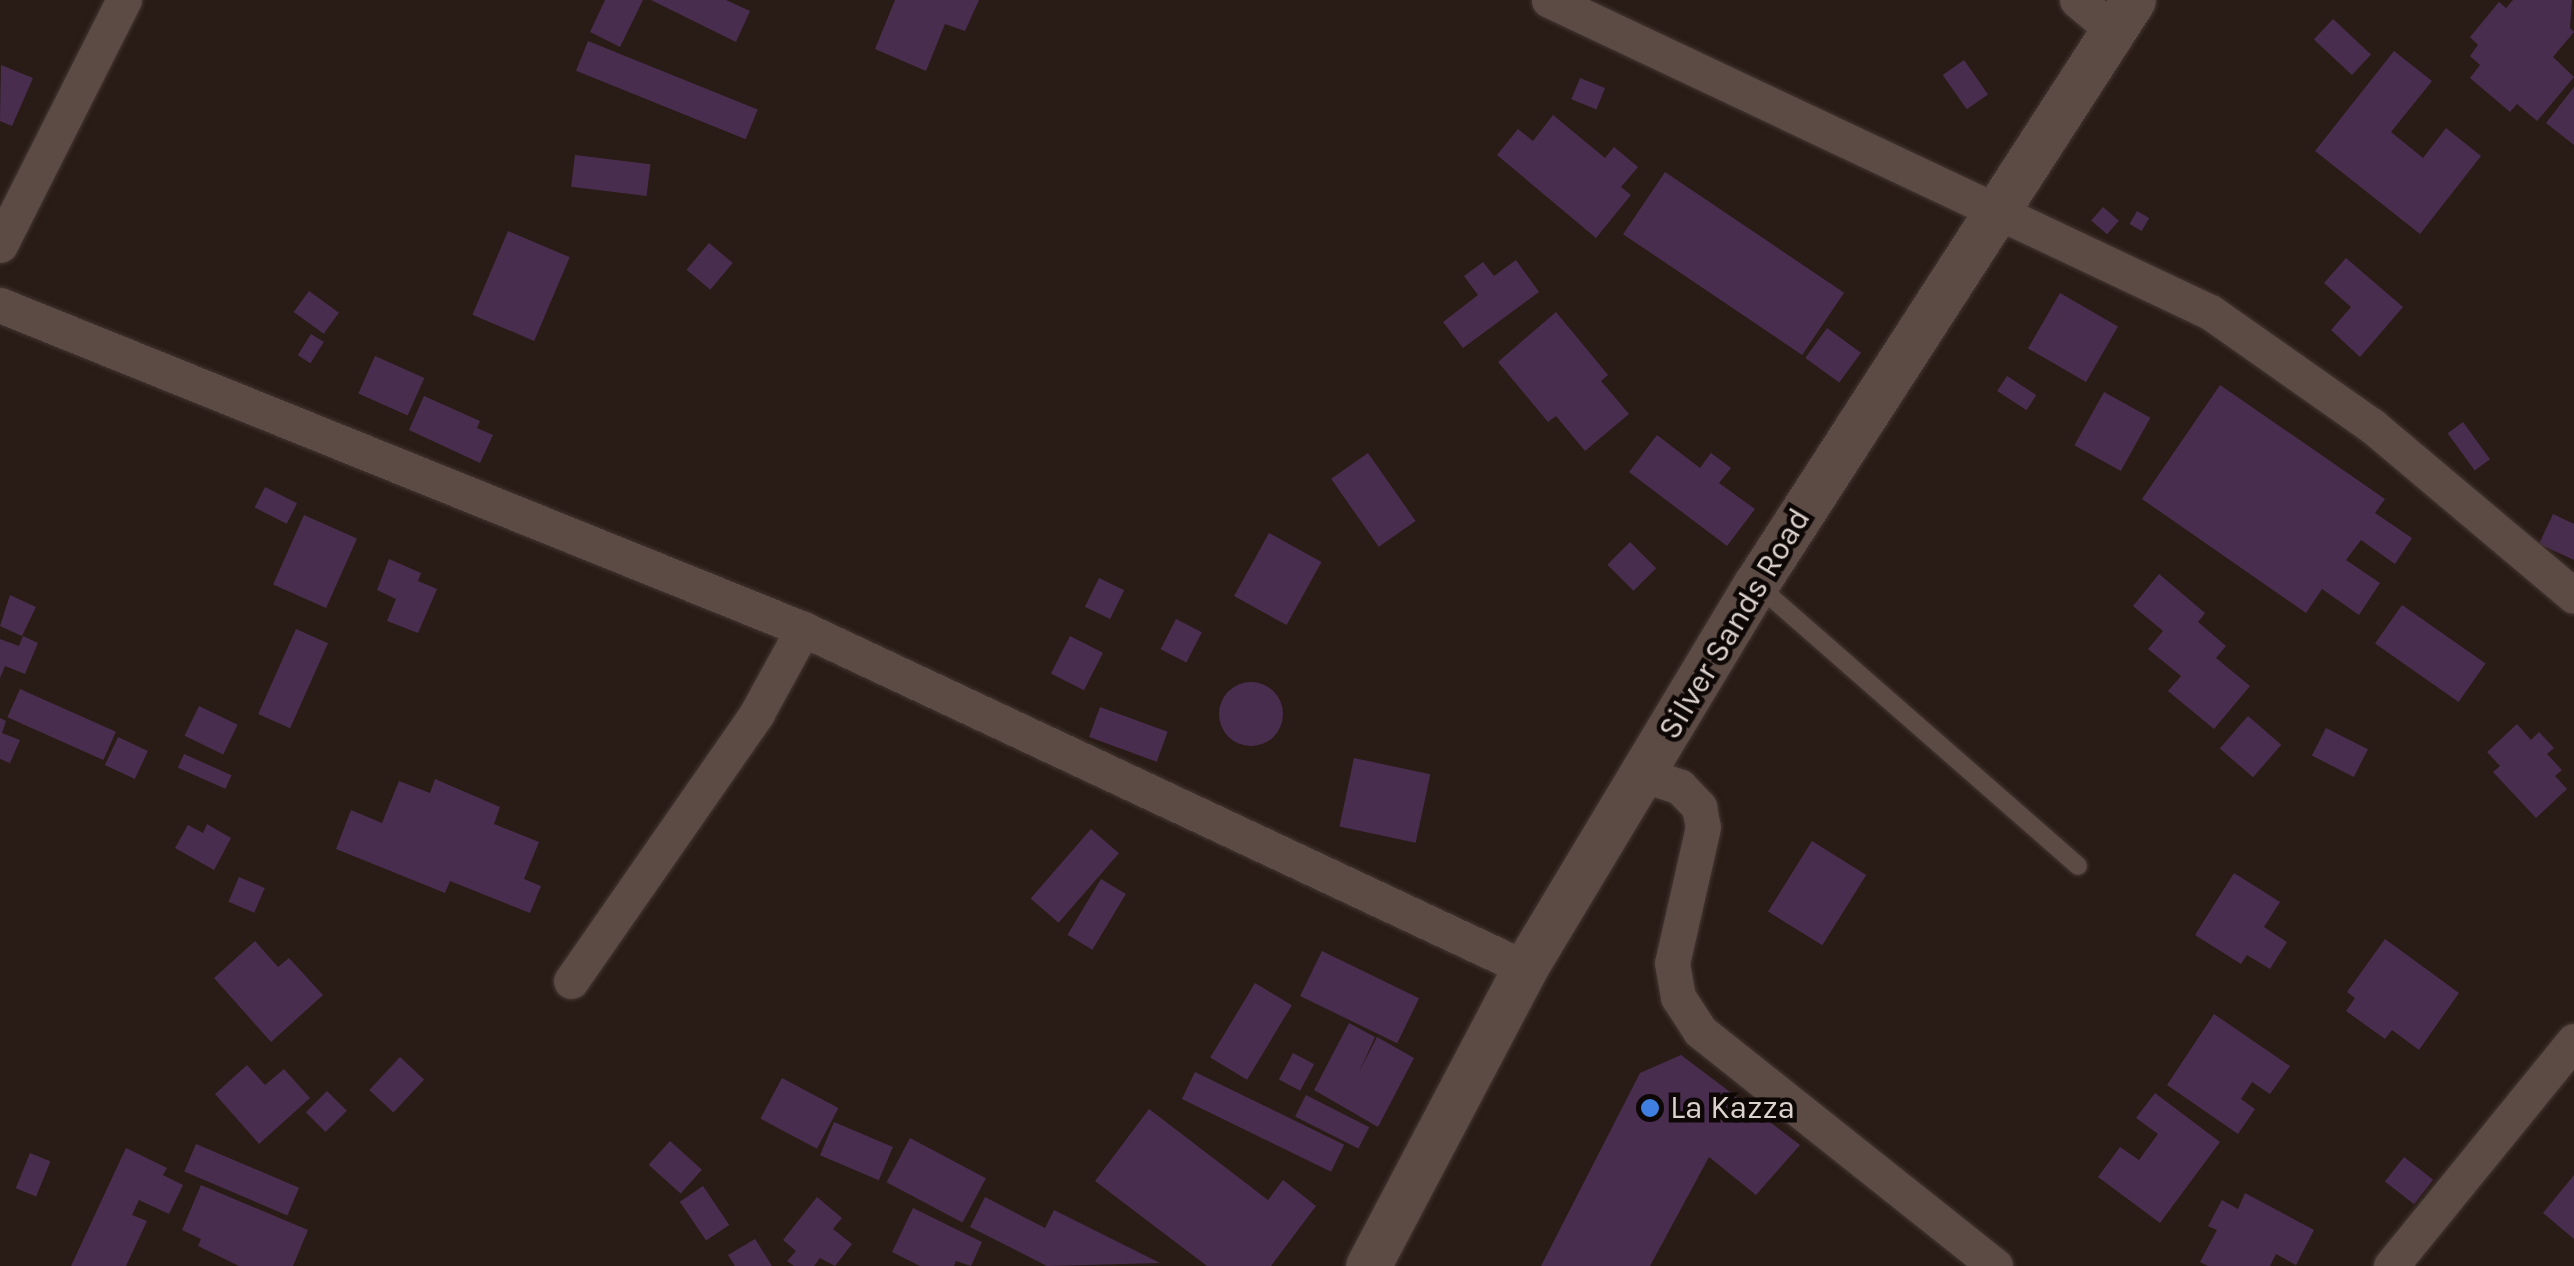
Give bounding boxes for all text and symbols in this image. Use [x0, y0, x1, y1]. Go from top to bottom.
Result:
street label: Silver Sands Road [1651, 501, 1819, 747]
place label: La Kazza [1670, 1089, 1795, 1127]
marker: La Kazza [1639, 1097, 1661, 1119]

